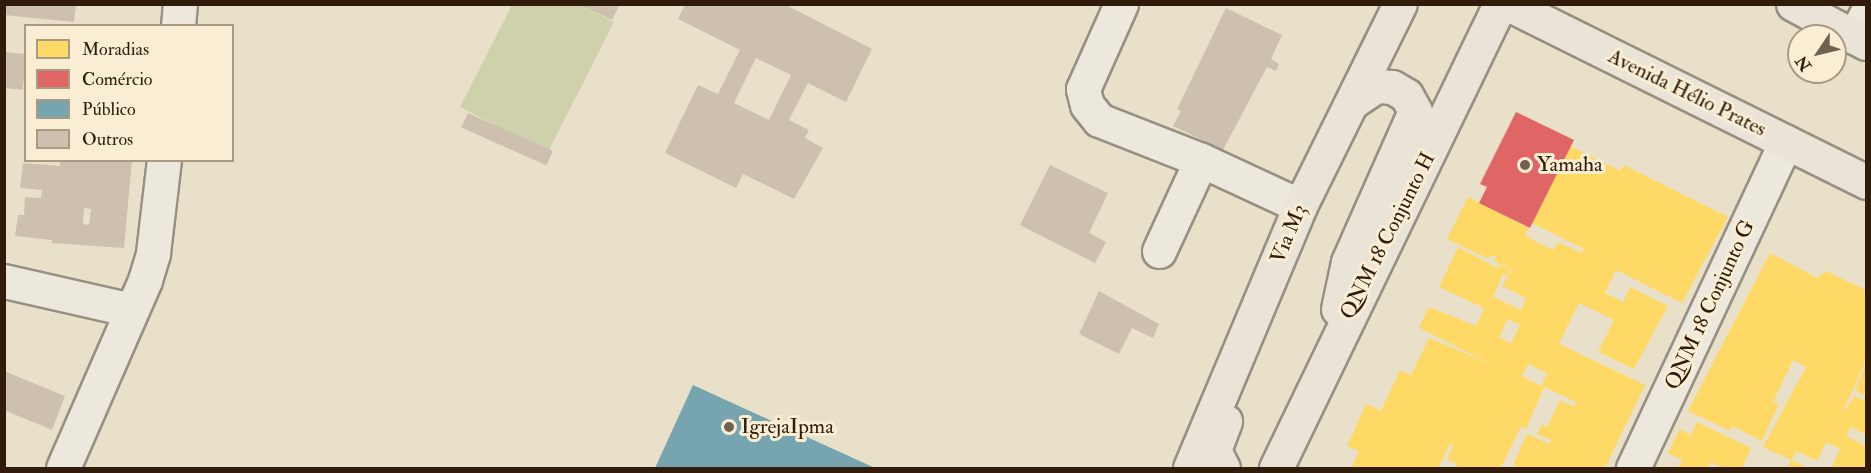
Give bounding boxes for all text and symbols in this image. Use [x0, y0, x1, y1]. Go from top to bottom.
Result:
legend [24, 24, 234, 162]
north arrow [1787, 24, 1847, 84]
text: Moradias [82, 38, 149, 61]
street label: Avenida Hélio Prates [1604, 44, 1770, 142]
text: N [1792, 52, 1816, 75]
text: Comércio [82, 68, 153, 91]
text: Público [82, 98, 136, 121]
text: Outros [82, 128, 133, 151]
street label: QNM 18 Conjunto H [1335, 148, 1441, 324]
place label: Yamaha [1537, 152, 1603, 178]
marker: Yamaha [1518, 158, 1532, 172]
street label: Via M3 [1265, 201, 1313, 267]
street label: QNM 18 Conjunto G [1660, 216, 1760, 394]
place label: IgrejaIpma [741, 414, 834, 440]
marker: IgrejaIpma [722, 420, 736, 434]

